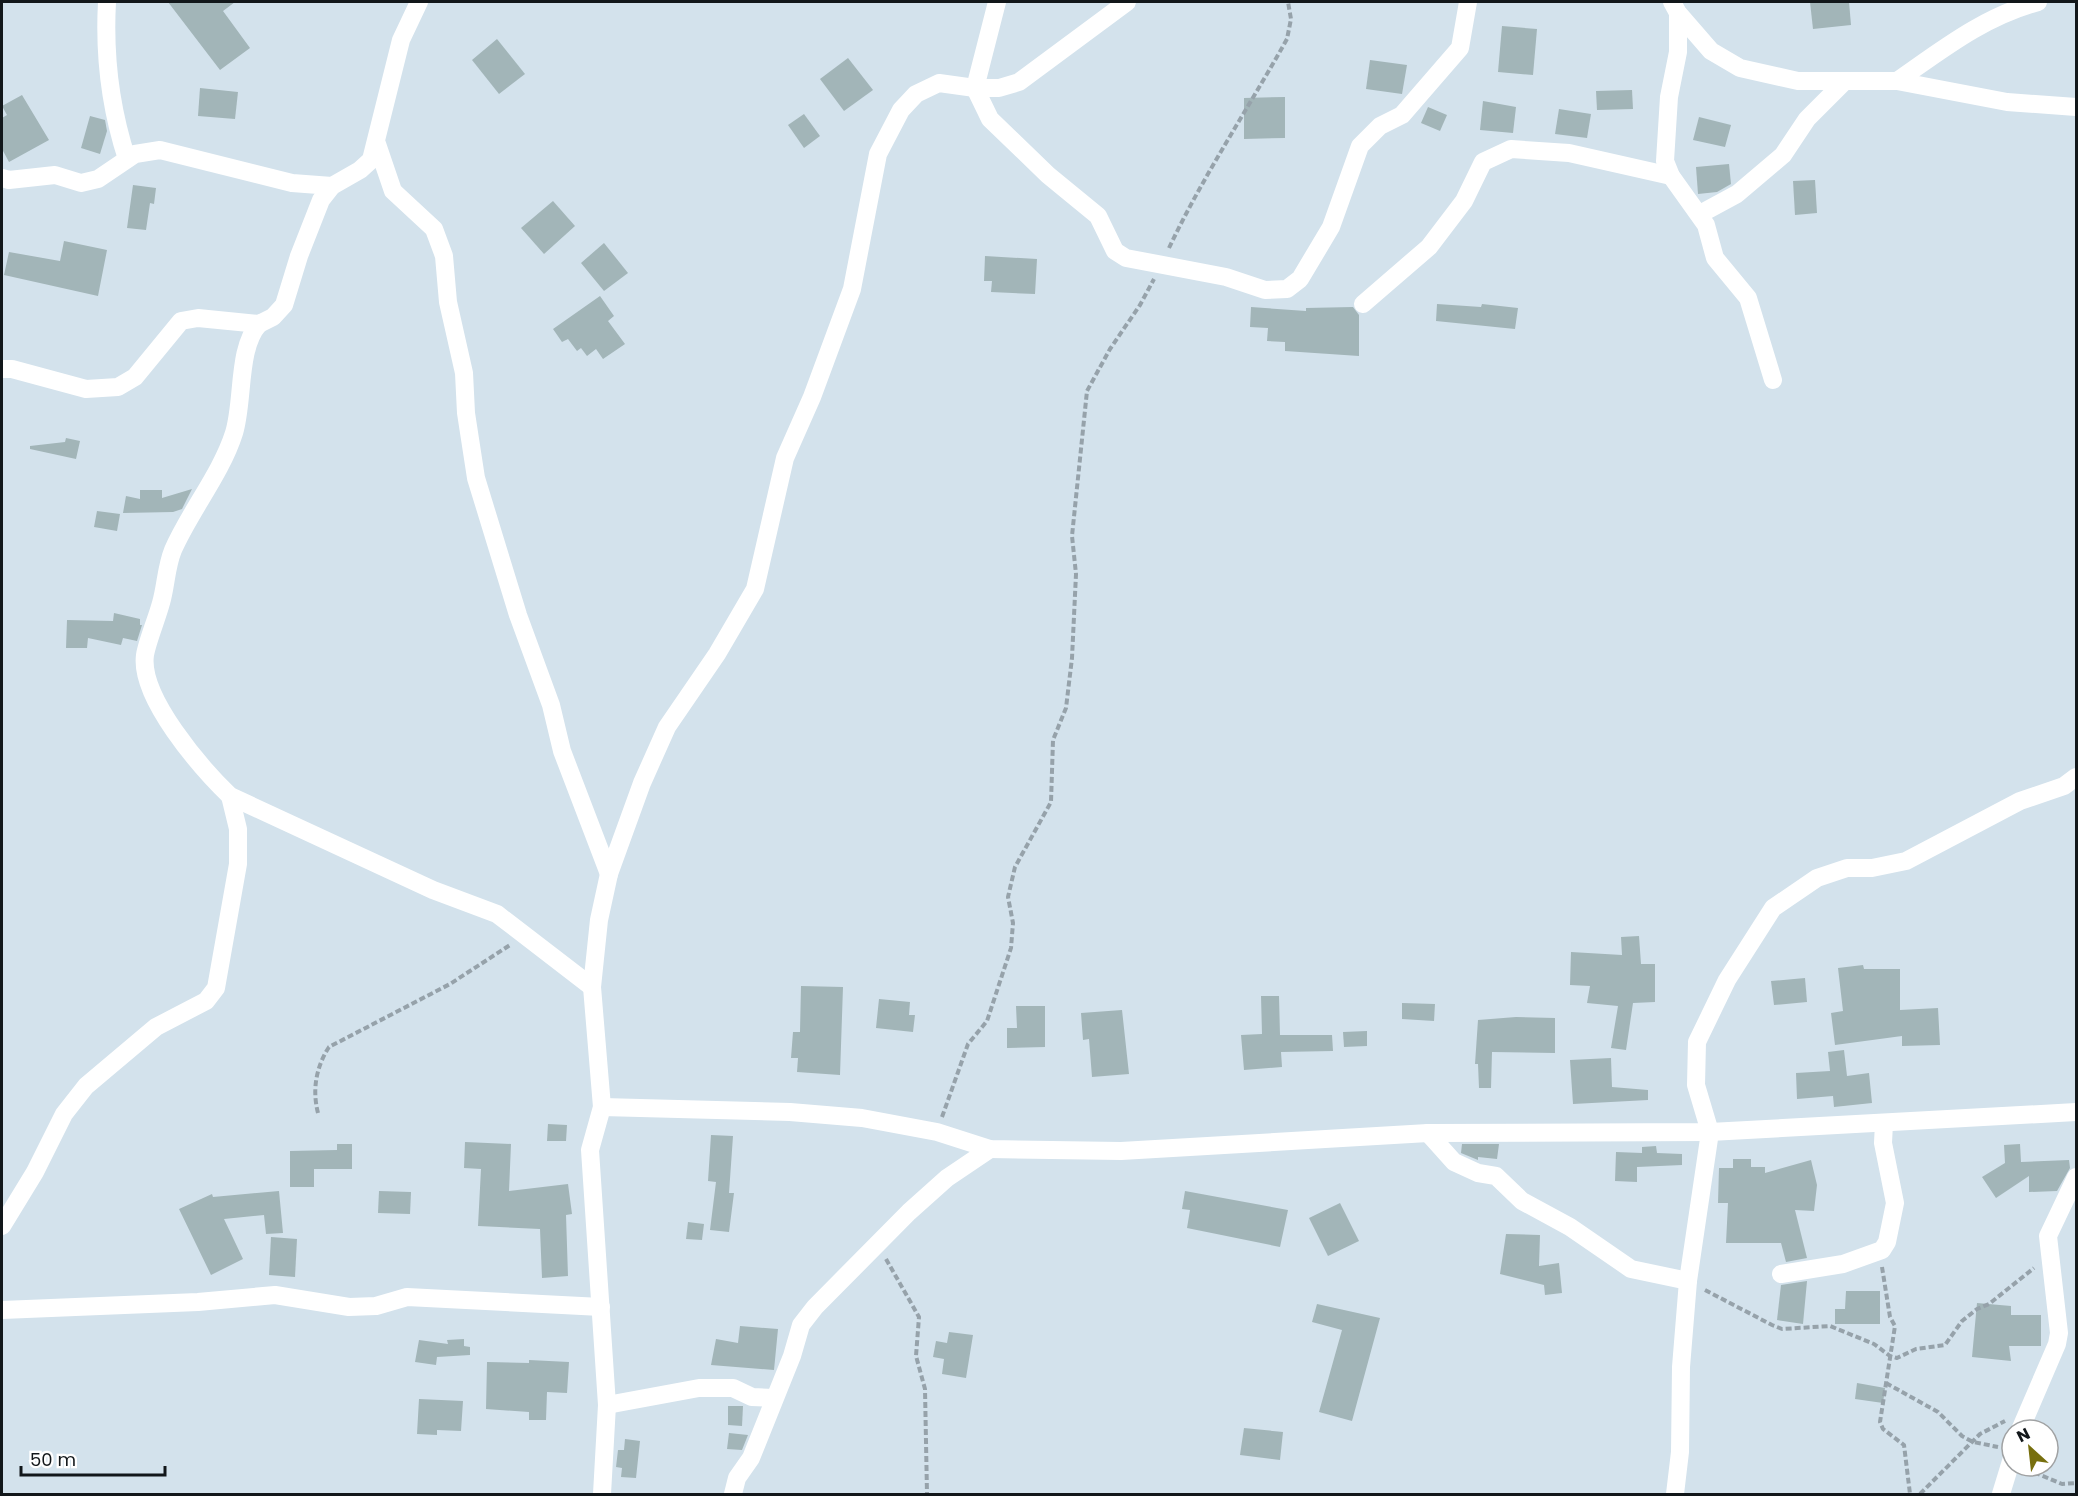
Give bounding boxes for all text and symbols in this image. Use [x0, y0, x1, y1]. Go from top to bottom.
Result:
north arrow [2000, 1418, 2060, 1478]
text: N [2013, 1422, 2034, 1448]
scale bar [21, 1439, 165, 1477]
text: 50 m [30, 1447, 76, 1472]

